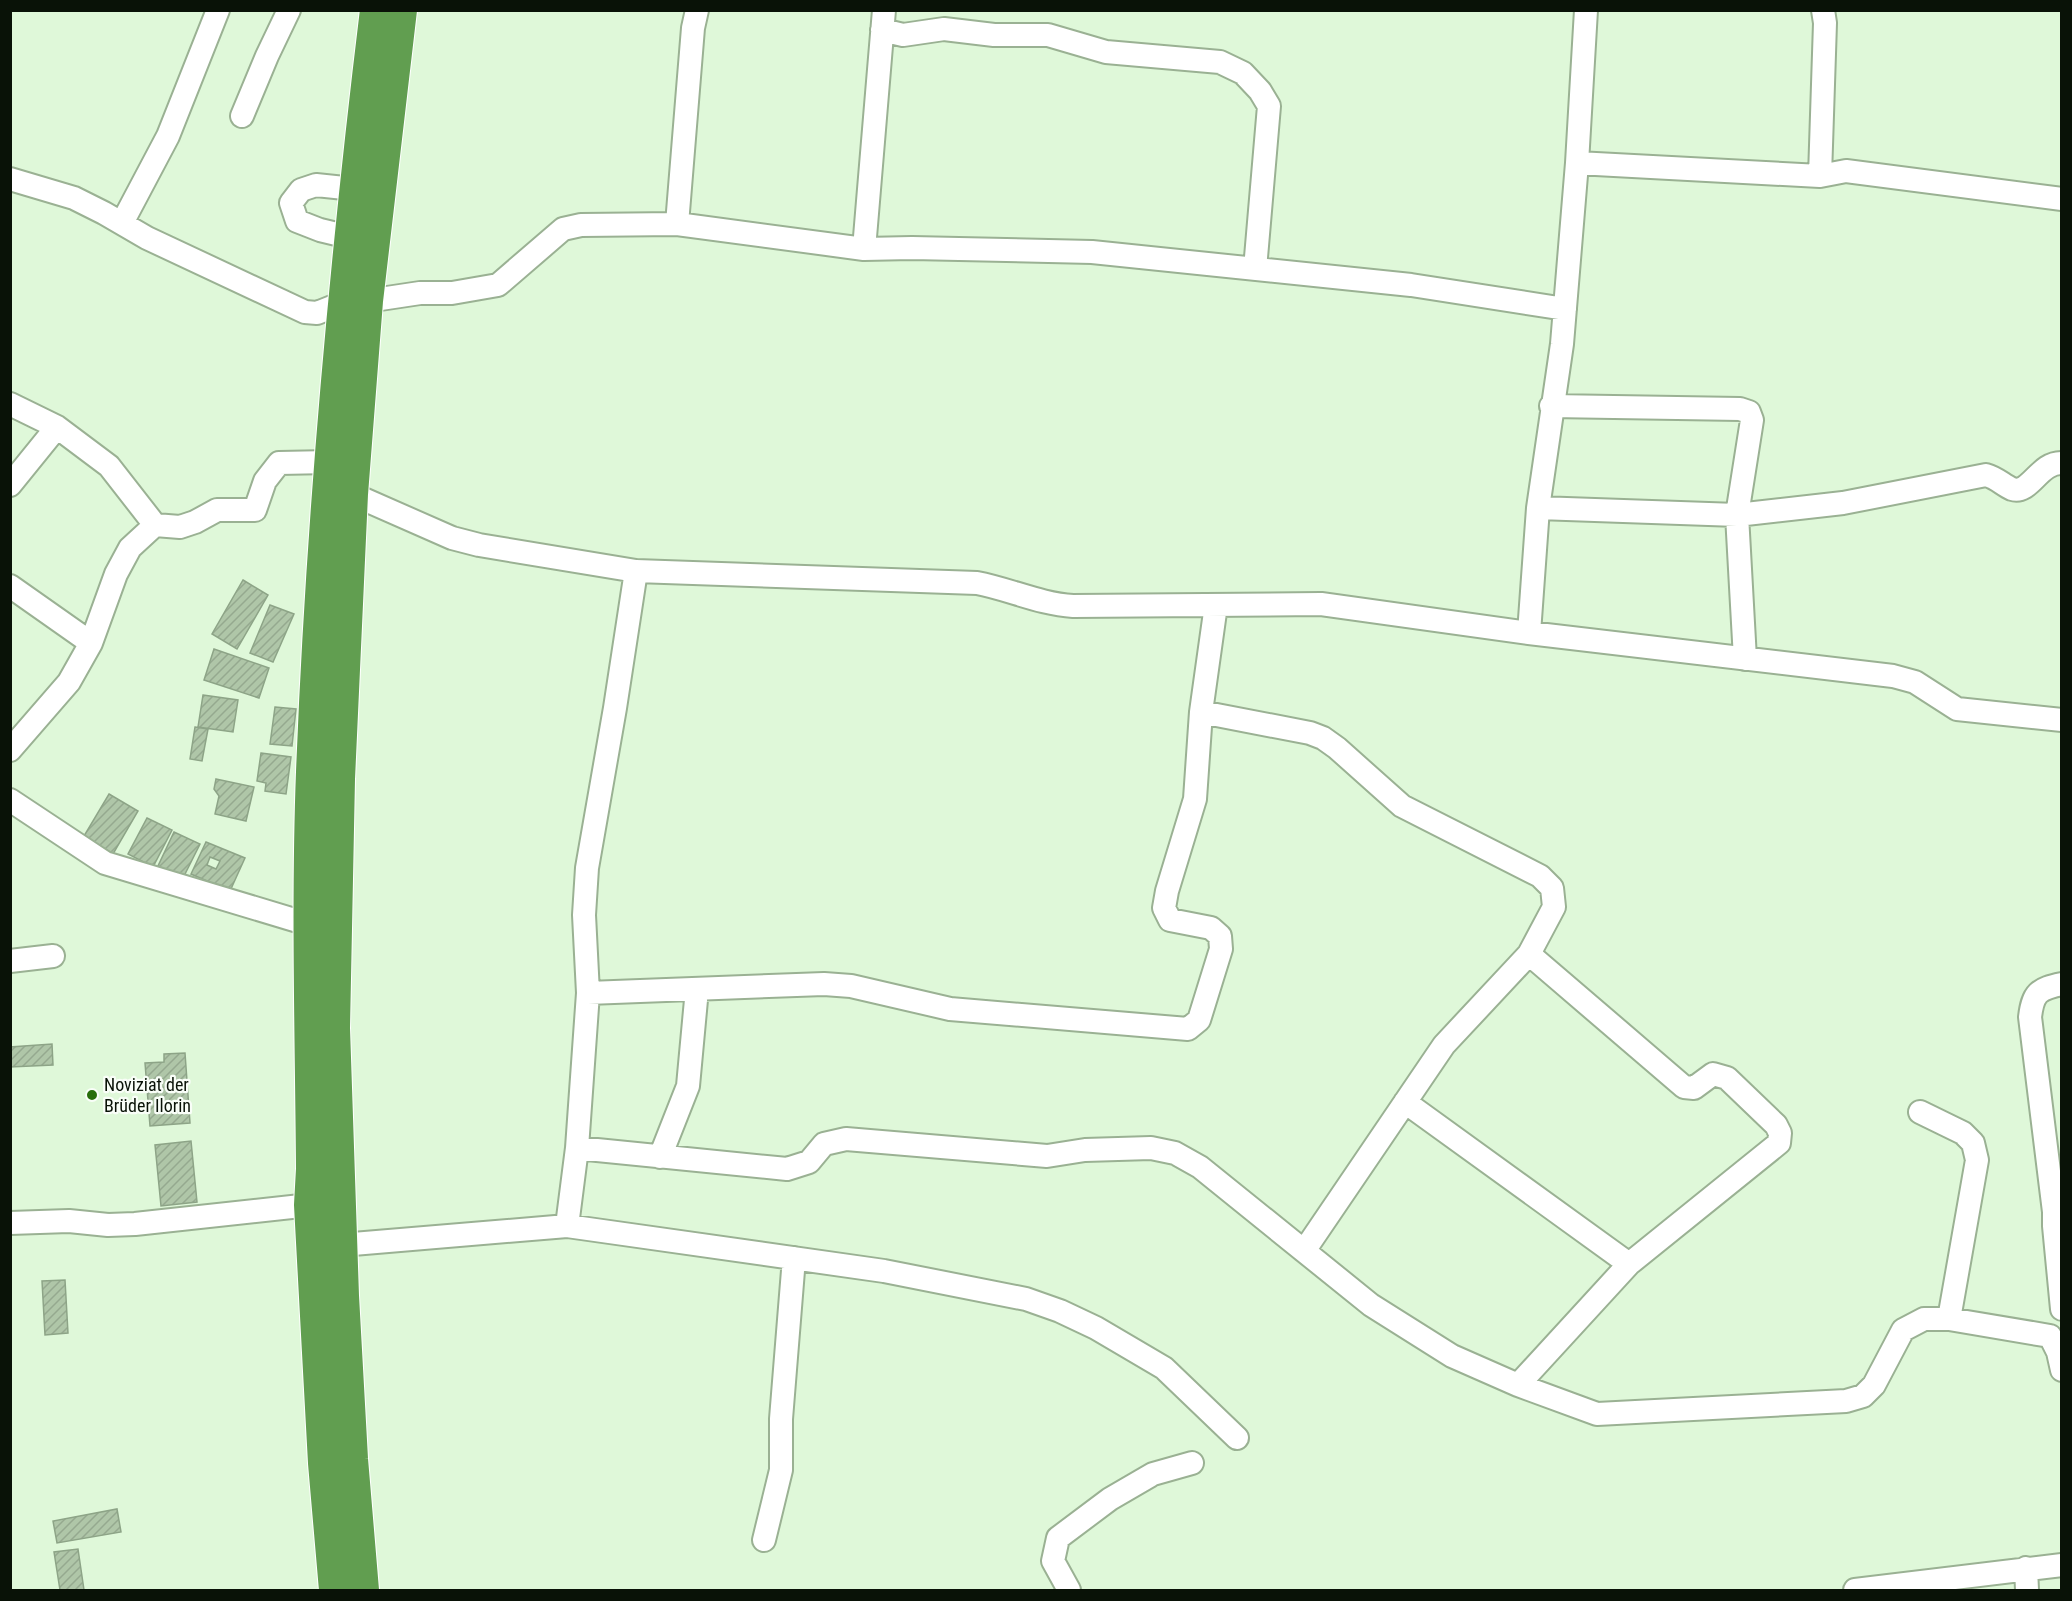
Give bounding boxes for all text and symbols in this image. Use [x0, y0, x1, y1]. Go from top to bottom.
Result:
place label: Noviziat der Brüder Ilorin [104, 1074, 191, 1116]
marker: Noviziat der Brüder Ilorin [85, 1088, 99, 1102]

